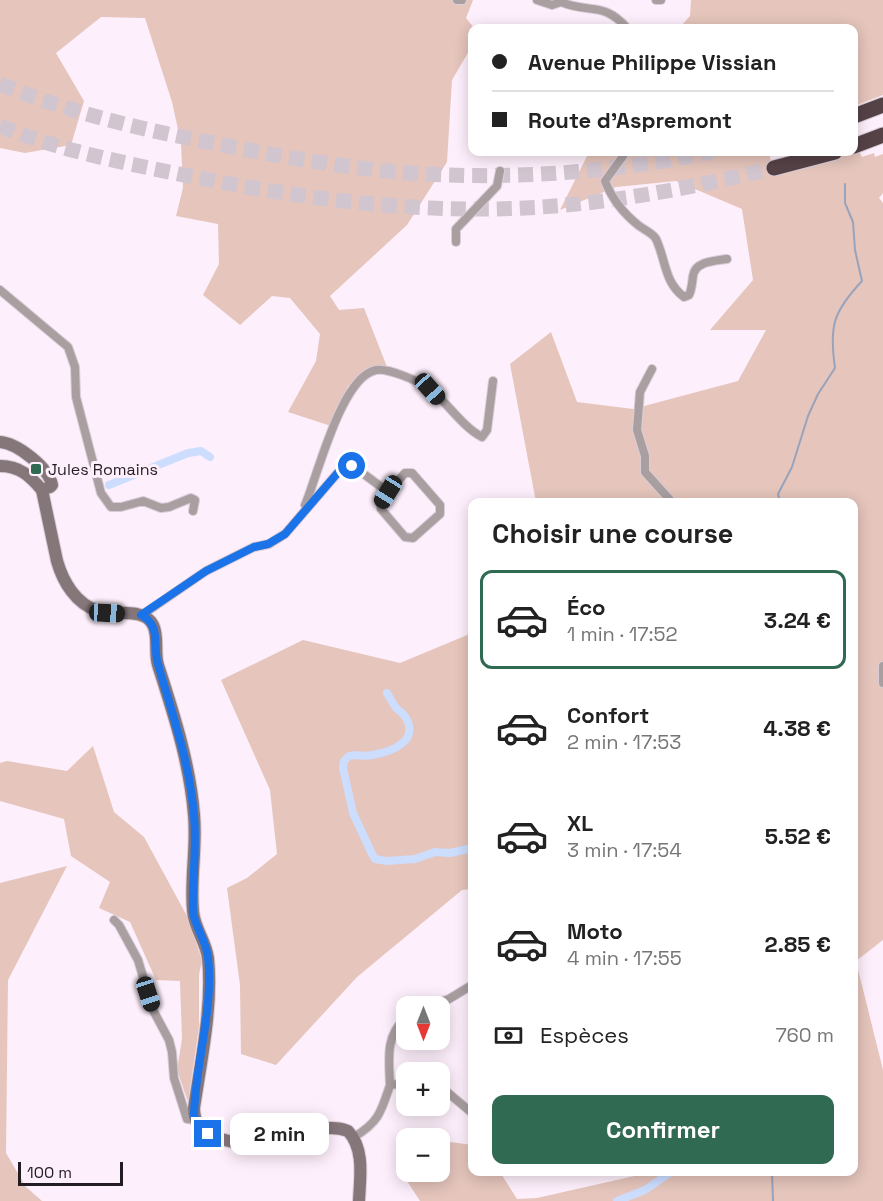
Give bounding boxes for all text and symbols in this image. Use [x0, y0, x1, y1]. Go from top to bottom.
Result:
text: Avenue Philippe Vissian [528, 48, 777, 76]
text: Route d'Aspremont [528, 106, 732, 134]
car [411, 370, 449, 408]
route start [338, 452, 365, 479]
place label: Jules Romains [48, 459, 158, 480]
marker: Jules Romains [29, 462, 43, 476]
car [371, 472, 405, 512]
text: Choisir une course [492, 516, 733, 551]
icon: car [495, 593, 549, 647]
text: Éco [567, 593, 606, 621]
car [89, 603, 125, 623]
text: 3.24 € [764, 606, 831, 634]
text: 1 min · 17:52 [567, 621, 677, 647]
icon: car [495, 701, 549, 755]
text: Confort [567, 701, 649, 729]
text: 4.38 € [763, 714, 831, 742]
text: 2 min · 17:53 [567, 729, 681, 755]
icon: car [495, 809, 549, 863]
text: XL [567, 809, 593, 837]
text: 5.52 € [765, 822, 831, 850]
text: 3 min · 17:54 [567, 837, 682, 863]
icon: car [495, 917, 549, 971]
text: Moto [567, 917, 623, 945]
text: 2.85 € [764, 930, 831, 958]
text: 4 min · 17:55 [567, 945, 682, 971]
car [134, 974, 162, 1014]
north arrow [396, 996, 450, 1050]
map controls [396, 996, 450, 1182]
icon: cash [492, 1019, 525, 1052]
text: Espèces [540, 1021, 629, 1049]
text: 760 m [775, 1022, 834, 1048]
button: + [396, 1062, 450, 1116]
button: Confirmer [492, 1095, 834, 1164]
callout: 2 min [229, 1113, 328, 1155]
route end [194, 1120, 221, 1147]
text: 2 min [254, 1121, 305, 1147]
button: − [396, 1128, 450, 1182]
scale bar [18, 1159, 123, 1186]
text: 100 m [27, 1162, 72, 1183]

